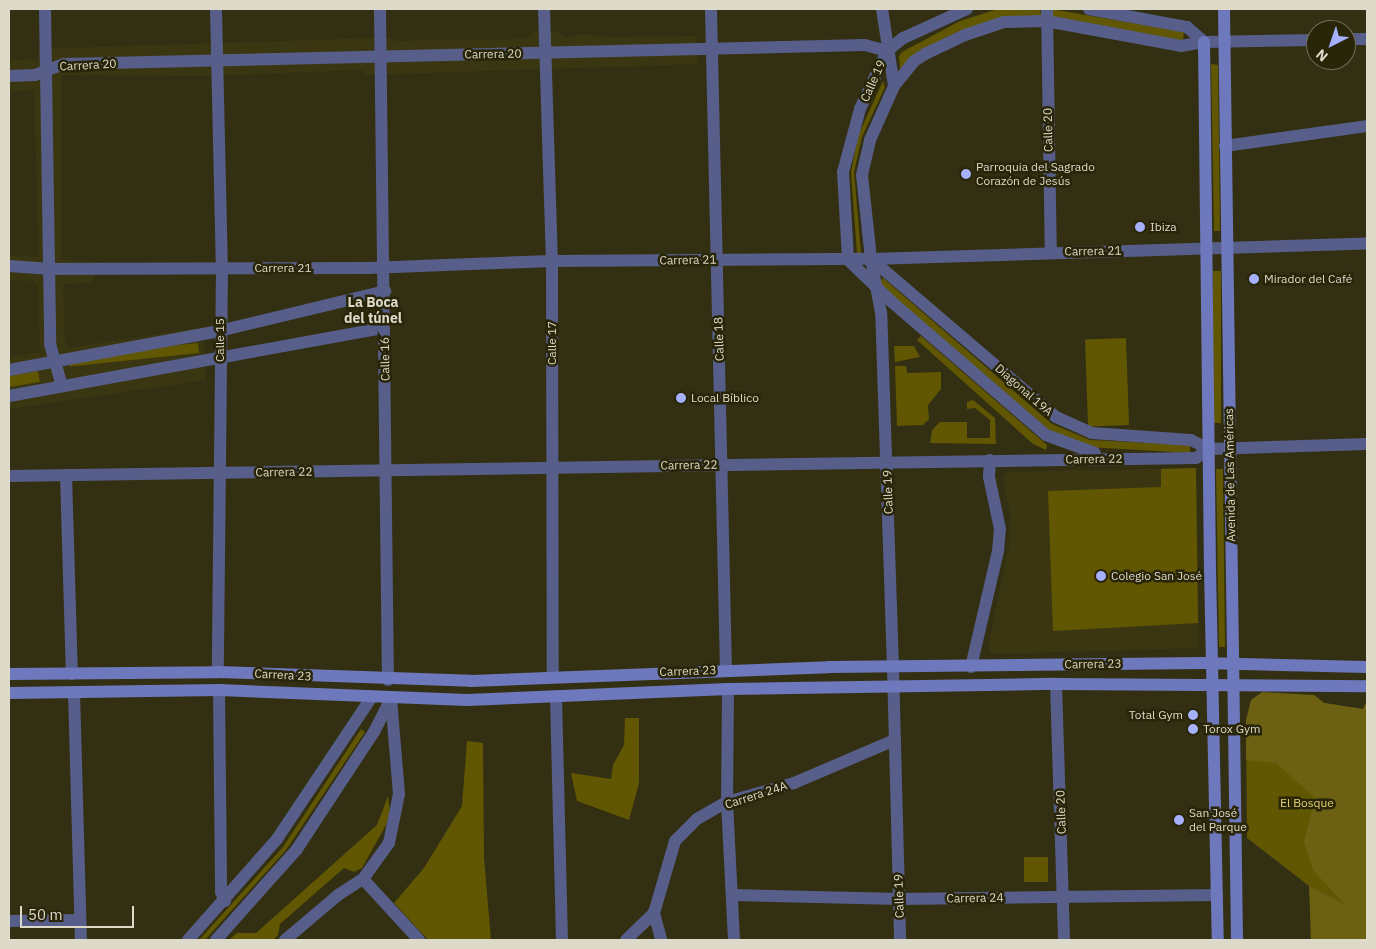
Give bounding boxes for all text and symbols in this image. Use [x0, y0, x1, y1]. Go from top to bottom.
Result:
north arrow [1306, 20, 1356, 70]
text: N [1312, 45, 1332, 66]
street label: Carrera 20 [464, 46, 522, 62]
street label: Carrera 20 [59, 56, 117, 74]
street label: Calle 19 [857, 58, 889, 104]
street label: Calle 20 [1040, 108, 1056, 152]
place label: Parroquia del Sagrado Corazón de Jesús [976, 160, 1095, 188]
marker: Parroquia del Sagrado Corazón de Jesús [960, 168, 972, 180]
place label: Ibiza [1150, 220, 1177, 234]
marker: Ibiza [1134, 221, 1146, 233]
street label: Carrera 21 [1064, 243, 1122, 259]
street label: Carrera 21 [659, 252, 717, 268]
street label: Carrera 21 [254, 261, 312, 275]
place label: Mirador del Café [1264, 272, 1352, 286]
marker: Mirador del Café [1248, 273, 1260, 285]
district label: La Boca del túnel [344, 294, 402, 326]
street label: Calle 18 [711, 317, 727, 361]
street label: Calle 15 [213, 318, 227, 362]
street label: Calle 17 [545, 321, 559, 365]
street label: Calle 16 [377, 337, 393, 381]
street label: Diagonal 19A [992, 361, 1056, 419]
place label: Local Bíblico [691, 391, 759, 405]
marker: Local Bíblico [675, 392, 687, 404]
street label: Avenida de Las Américas [1222, 408, 1238, 542]
street label: Carrera 22 [1065, 451, 1123, 467]
street label: Carrera 22 [660, 457, 718, 473]
street label: Carrera 22 [255, 464, 313, 480]
street label: Calle 19 [880, 470, 896, 514]
place label: Colegio San José [1111, 569, 1202, 583]
marker: Colegio San José [1095, 570, 1107, 582]
street label: Carrera 23 [1064, 656, 1122, 672]
street label: Carrera 23 [659, 663, 717, 679]
street label: Carrera 23 [254, 666, 312, 684]
place label: Total Gym [1129, 708, 1183, 722]
marker: Total Gym [1187, 709, 1199, 721]
place label: Torox Gym [1203, 722, 1260, 736]
marker: Torox Gym [1187, 723, 1199, 735]
street label: Carrera 24A [723, 778, 789, 812]
street label: Calle 20 [1053, 790, 1069, 834]
park label: El Bosque [1280, 796, 1334, 810]
place label: San José del Parque [1189, 806, 1247, 834]
marker: San José del Parque [1173, 814, 1185, 826]
street label: Calle 19 [891, 874, 907, 918]
street label: Carrera 24 [946, 890, 1004, 906]
scale bar [22, 896, 136, 928]
text: 50 m [28, 905, 63, 924]

